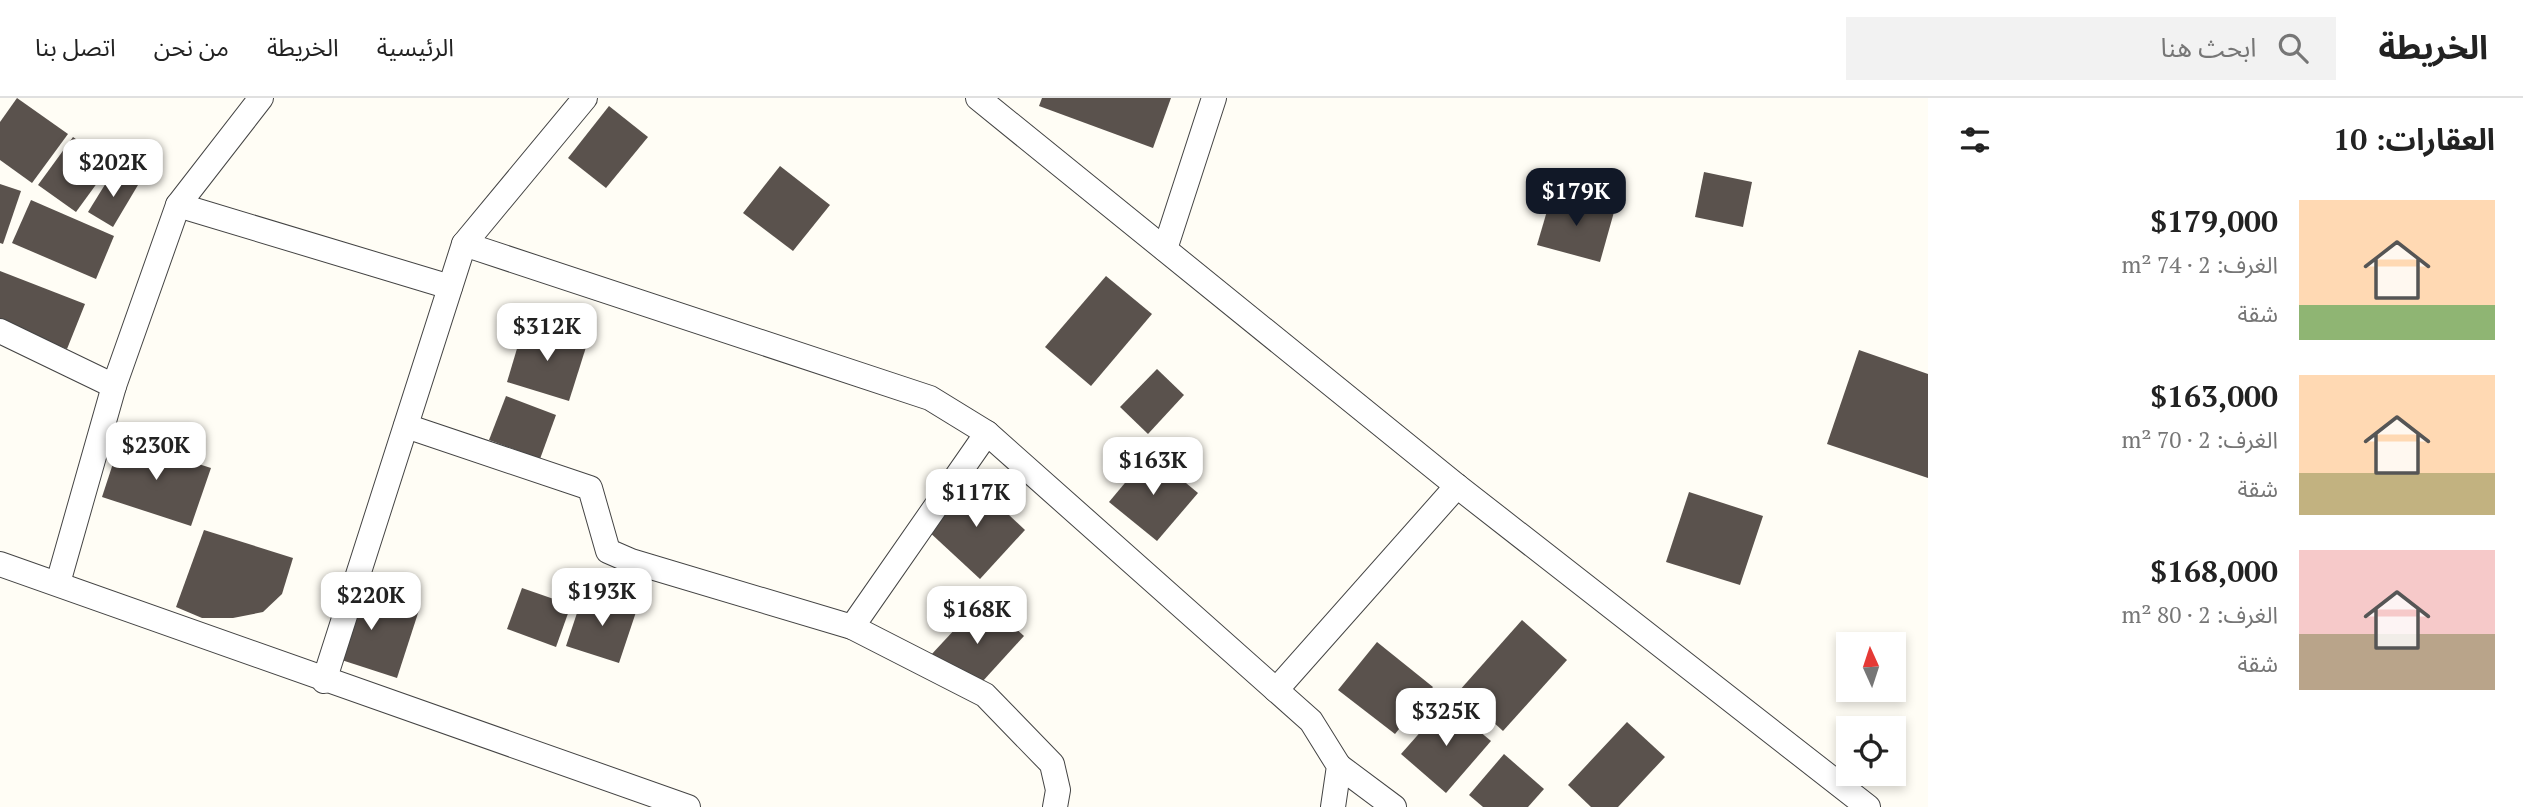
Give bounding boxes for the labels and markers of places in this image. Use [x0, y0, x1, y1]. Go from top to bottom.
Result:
pin: $202K [64, 140, 162, 199]
pin: $179K [1527, 169, 1625, 228]
pin: $312K [498, 303, 596, 363]
pin: $230K [107, 422, 205, 482]
pin: $163K [1104, 438, 1202, 497]
pin: $117K [927, 470, 1025, 529]
pin: $193K [553, 568, 651, 628]
pin: $220K [322, 573, 420, 632]
pin: $168K [928, 587, 1026, 646]
pin: $325K [1397, 688, 1495, 748]

